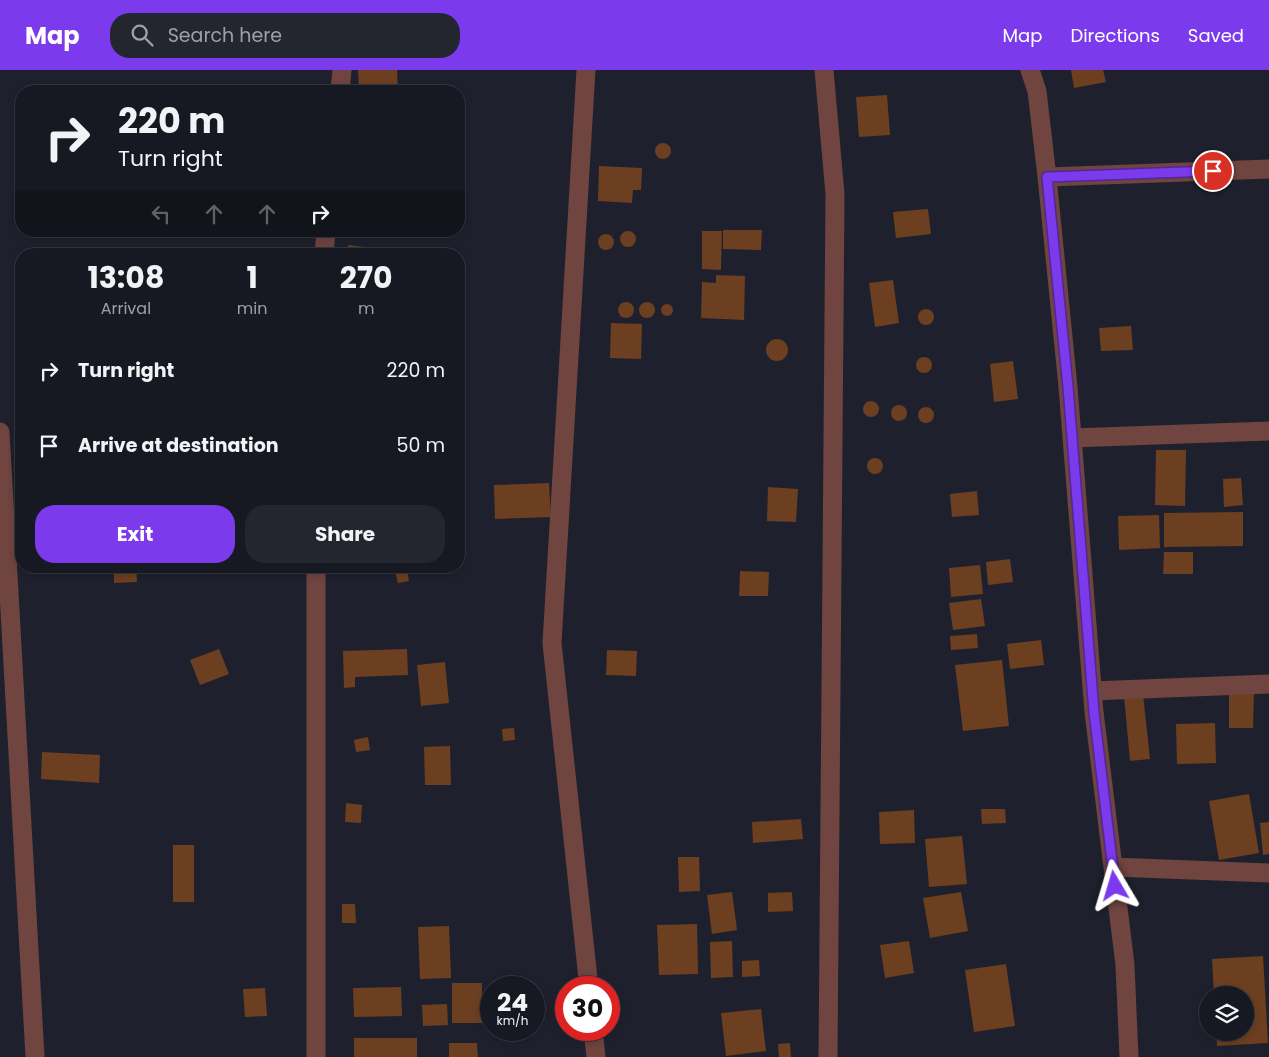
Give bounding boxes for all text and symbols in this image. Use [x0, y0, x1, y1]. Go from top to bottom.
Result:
search box [110, 13, 460, 58]
text: Map [25, 19, 80, 52]
icon: search [128, 21, 156, 49]
text: Search here [168, 22, 282, 49]
text: Map [1003, 23, 1042, 48]
text: Directions [1070, 23, 1160, 48]
text: Saved [1188, 23, 1244, 48]
text: 220 m [118, 96, 225, 145]
icon: right [35, 105, 100, 170]
text: Turn right [118, 143, 223, 174]
pin [1192, 150, 1234, 192]
icon: arrive [1199, 157, 1227, 185]
icon: left [147, 200, 175, 228]
icon: ahead [200, 200, 228, 228]
icon: ahead [253, 200, 281, 228]
icon: right [306, 200, 334, 228]
text: 13:08 [87, 256, 164, 299]
text: 1 [246, 256, 258, 299]
text: 270 [340, 256, 393, 299]
text: Arrival [101, 297, 151, 320]
text: min [237, 297, 267, 320]
text: m [358, 297, 374, 320]
icon: right [35, 357, 63, 385]
text: Turn right [78, 357, 174, 384]
text: 220 m [387, 357, 445, 384]
icon: arrive [35, 432, 63, 460]
text: Arrive at destination [78, 432, 279, 459]
text: 50 m [396, 432, 445, 459]
button: Exit [35, 505, 235, 563]
button: Share [245, 505, 445, 563]
position arrow [1088, 859, 1140, 911]
speed limit sign: 30 [555, 976, 620, 1041]
text: 24 [497, 985, 528, 1020]
map controls [1199, 986, 1254, 1041]
button: layers [1199, 986, 1254, 1041]
text: km/h [497, 1012, 528, 1029]

